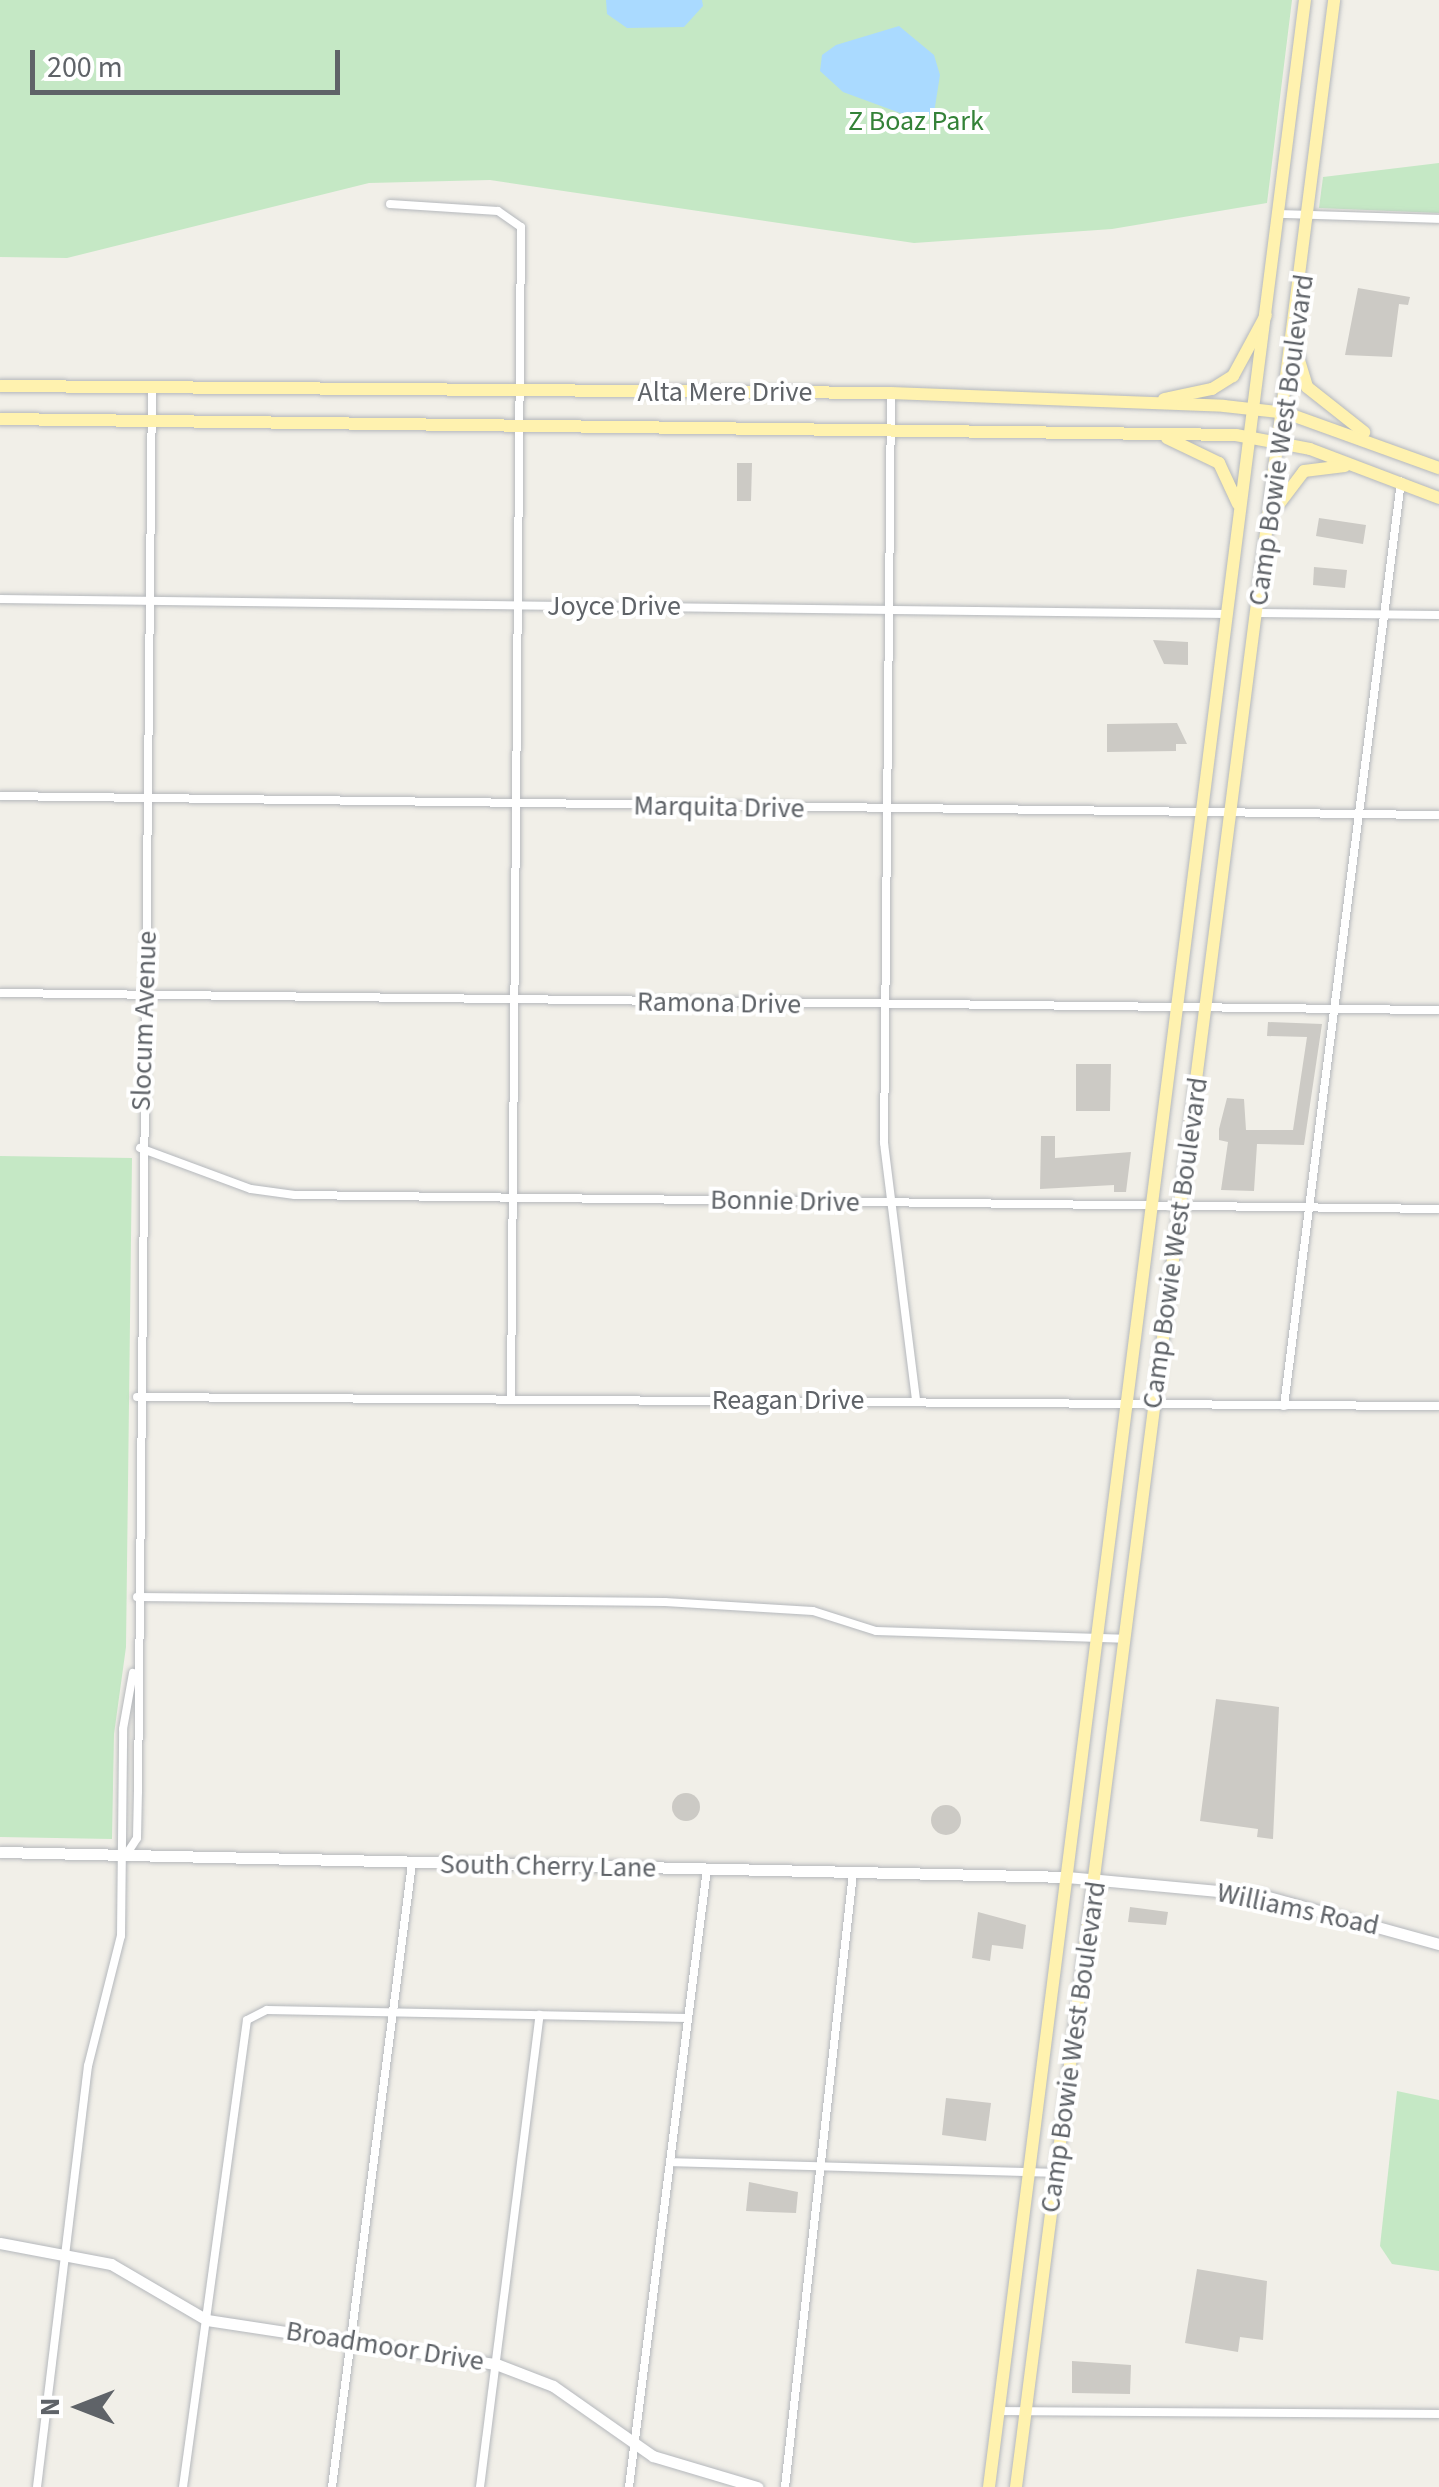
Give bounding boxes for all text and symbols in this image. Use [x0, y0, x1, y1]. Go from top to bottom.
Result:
scale bar [35, 30, 345, 92]
text: 200 m [47, 46, 123, 89]
park label: Z Boaz Park [848, 104, 984, 138]
street label: Camp Bowie West Boulevard [1241, 272, 1321, 608]
street label: Alta Mere Drive [638, 375, 812, 409]
street label: Joyce Drive [547, 589, 681, 623]
street label: Marquita Drive [633, 789, 805, 825]
street label: Slocum Avenue [124, 930, 164, 1112]
street label: Ramona Drive [637, 985, 801, 1021]
street label: Camp Bowie West Boulevard [1135, 1075, 1215, 1411]
street label: Bonnie Drive [710, 1183, 860, 1219]
street label: Reagan Drive [712, 1383, 864, 1417]
street label: South Cherry Lane [439, 1847, 657, 1885]
street label: Williams Road [1214, 1875, 1382, 1943]
street label: Camp Bowie West Boulevard [1033, 1879, 1113, 2215]
street label: Broadmoor Drive [284, 2314, 486, 2378]
north arrow [30, 2357, 130, 2457]
text: N [30, 2398, 70, 2416]

